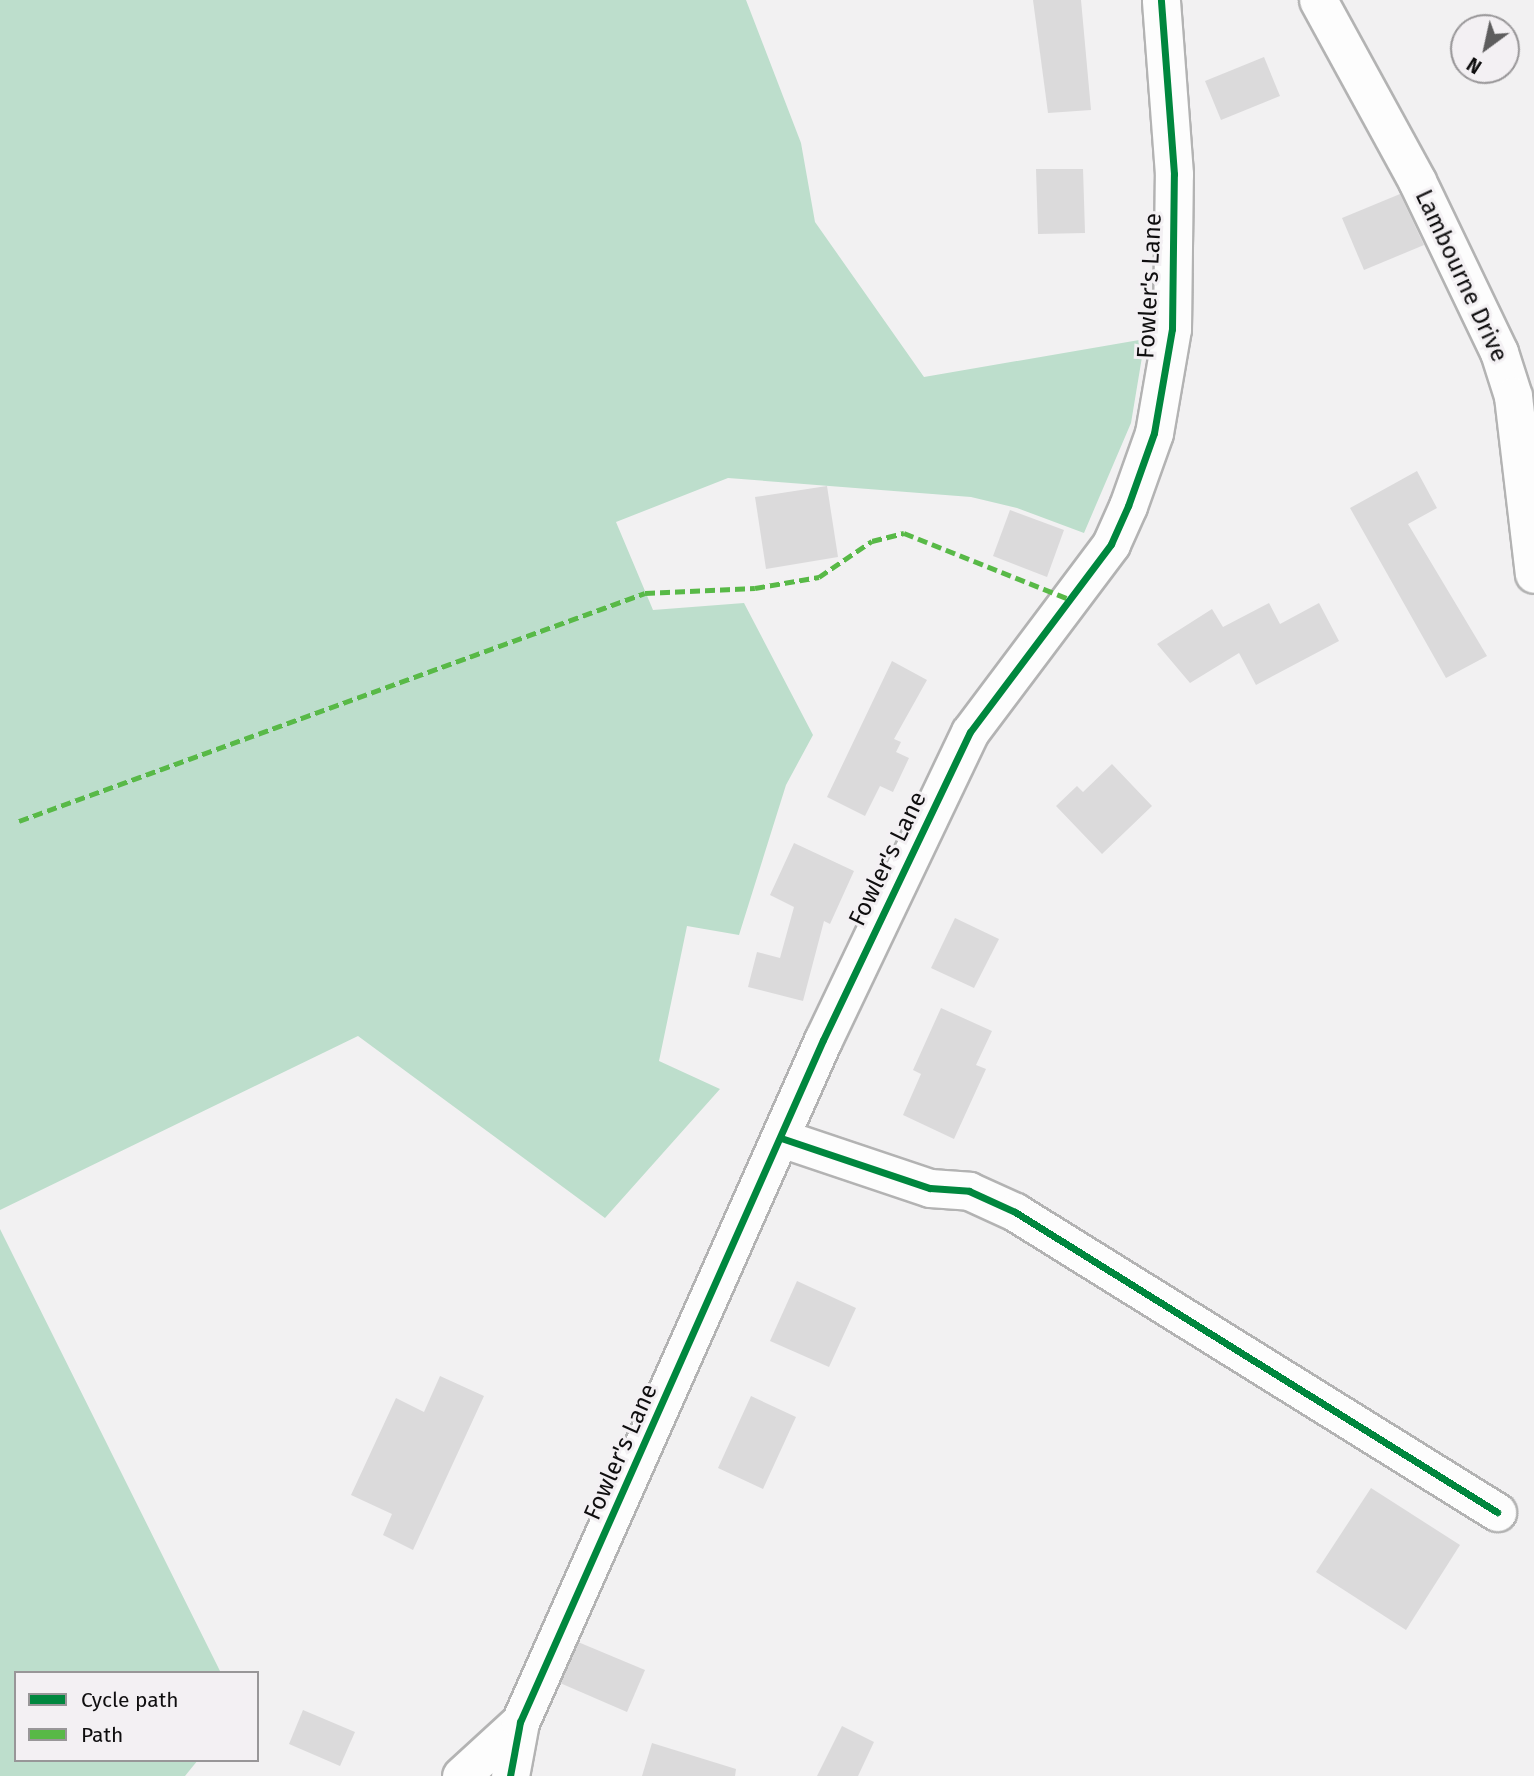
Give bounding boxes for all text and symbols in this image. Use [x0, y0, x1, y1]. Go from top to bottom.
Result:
north arrow [1450, 14, 1520, 84]
text: N [1463, 52, 1486, 78]
street label: Lambourne Drive [1409, 185, 1513, 367]
street label: Fowler's Lane [1132, 212, 1168, 360]
street label: Fowler's Lane [843, 787, 933, 931]
street label: Fowler's Lane [578, 1379, 664, 1525]
legend [14, 1671, 259, 1762]
text: Cycle path [81, 1687, 179, 1713]
text: Path [81, 1722, 123, 1748]

